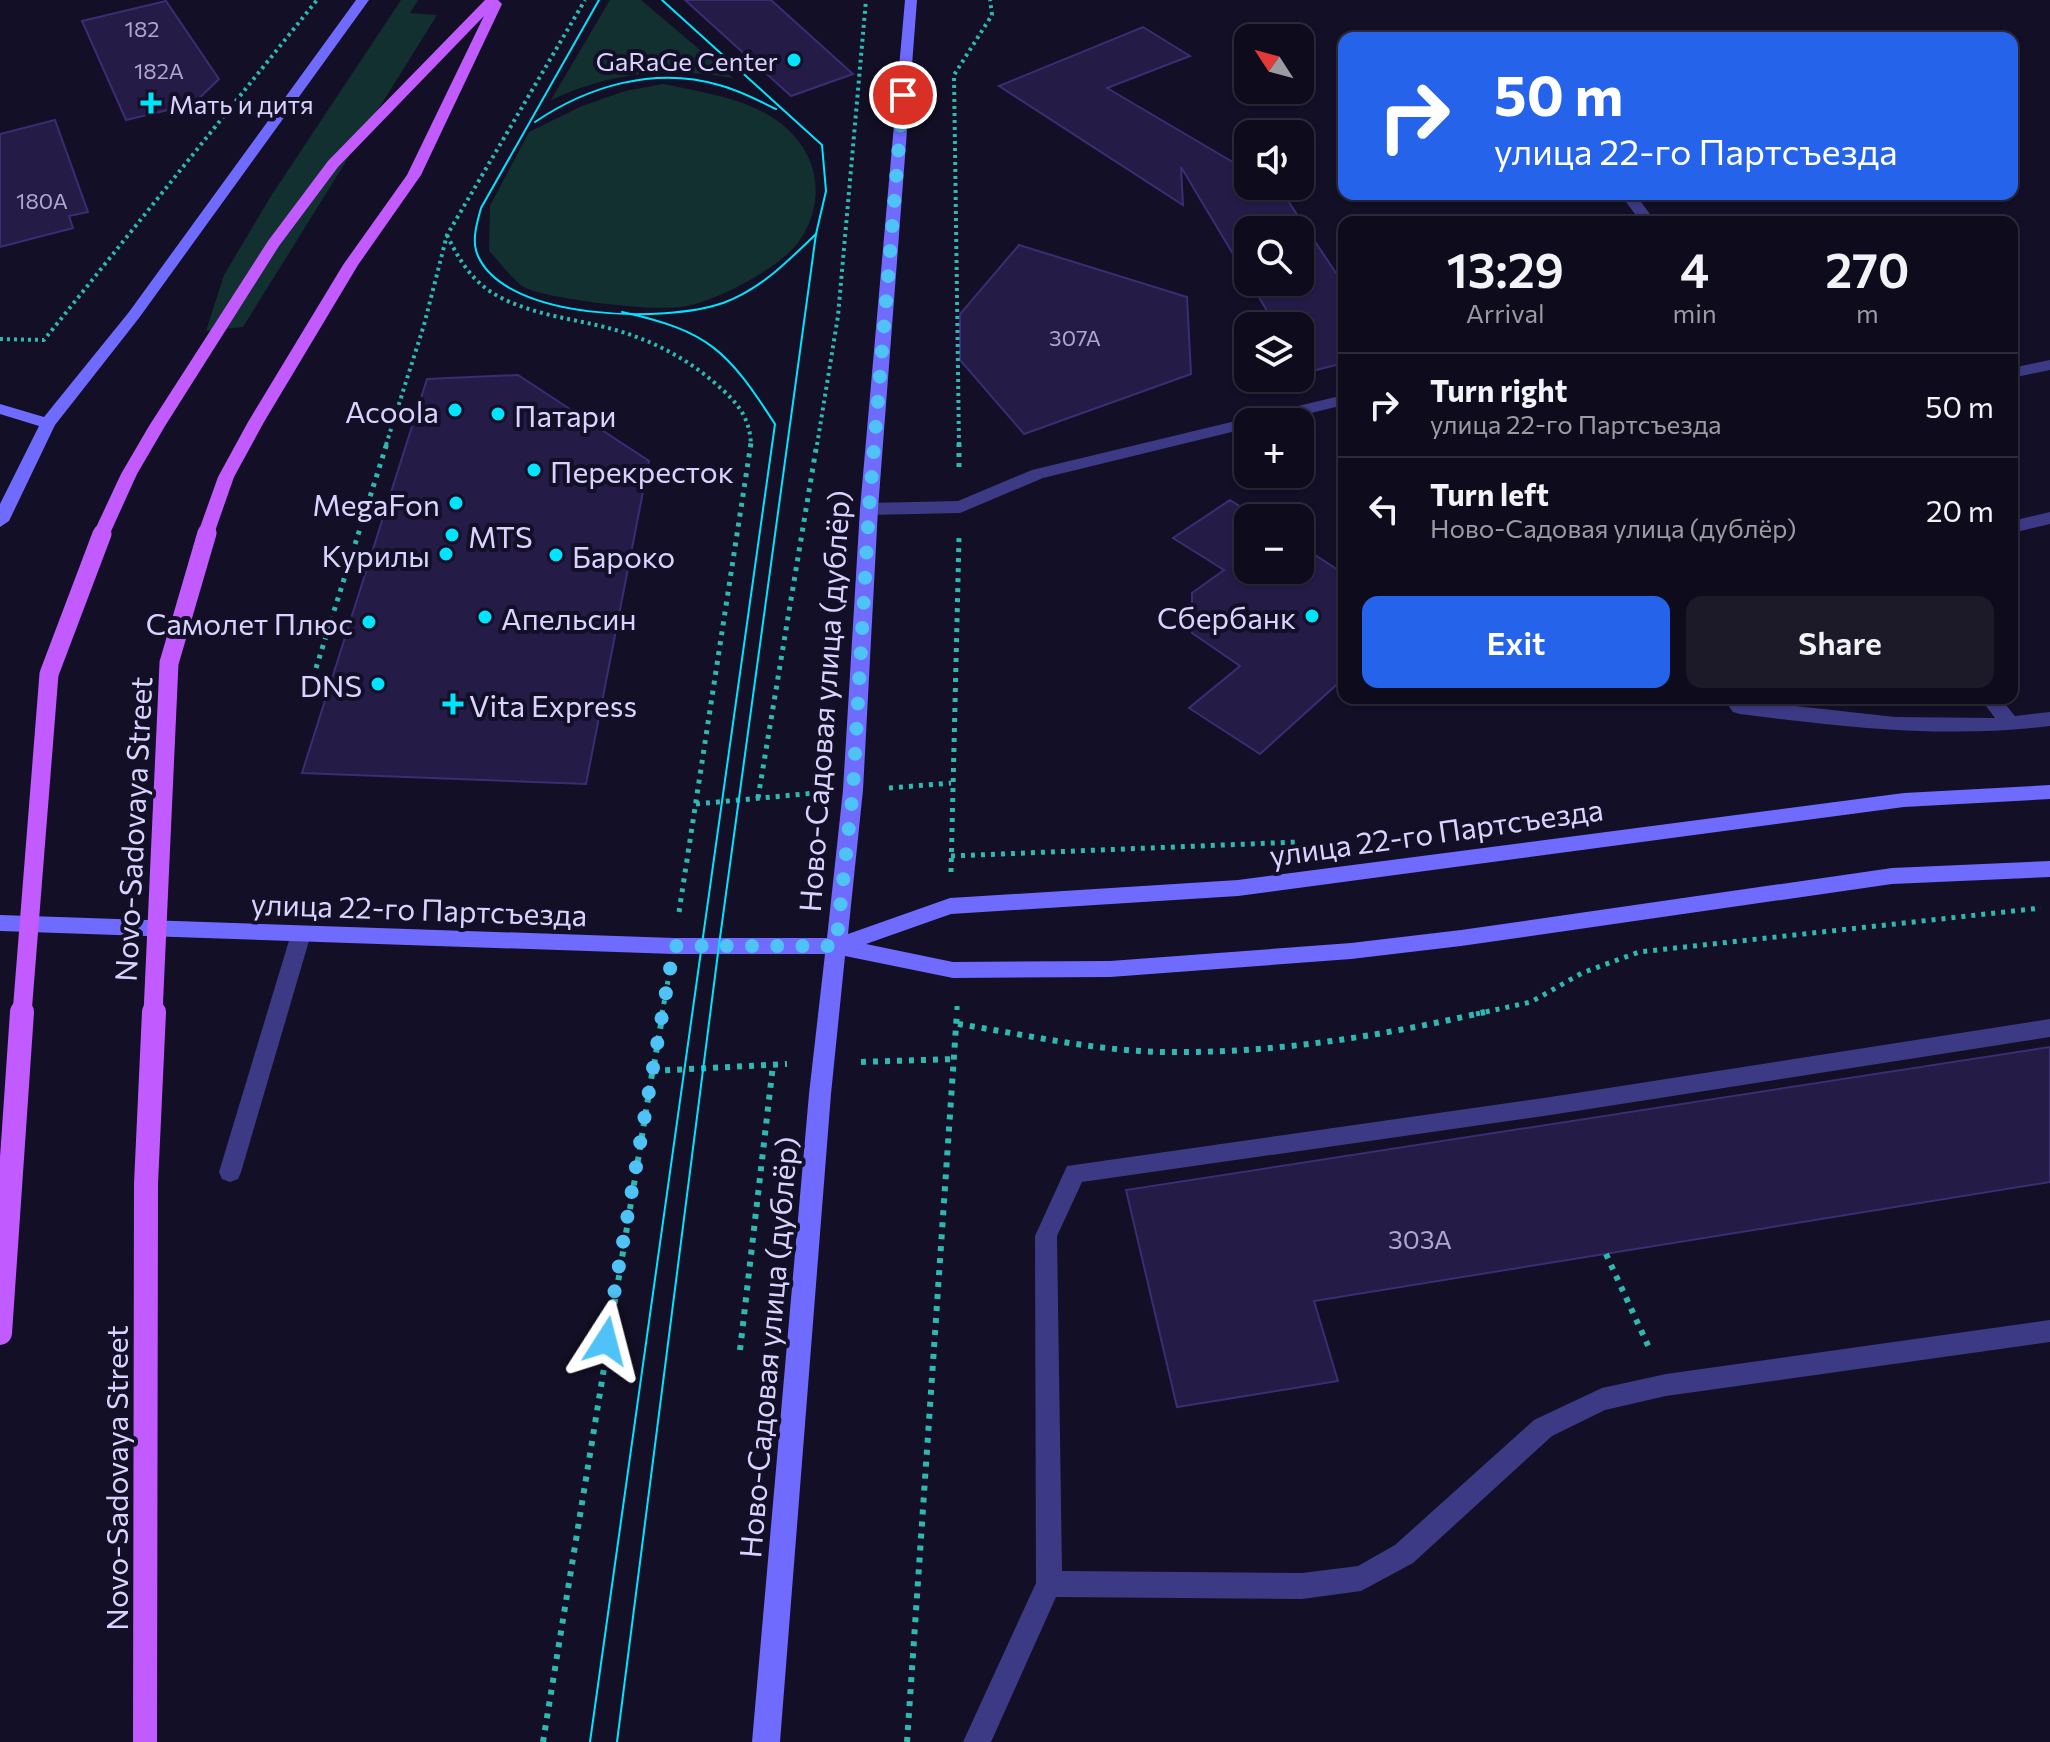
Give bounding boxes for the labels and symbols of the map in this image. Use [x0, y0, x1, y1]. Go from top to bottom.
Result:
house number: 182 [125, 15, 159, 42]
north arrow [1234, 24, 1314, 104]
place label: GaRaGe Center [596, 45, 778, 76]
marker: GaRaGe Center [785, 51, 803, 69]
house number: 182А [134, 57, 184, 84]
pin [869, 61, 937, 129]
place label: Мать и дитя [169, 88, 314, 119]
marker: Мать и дитя [140, 92, 162, 114]
house number: 180А [16, 187, 68, 214]
house number: 307А [1049, 324, 1101, 351]
place label: Acoola [345, 392, 439, 429]
place label: Патари [514, 396, 616, 433]
marker: Acoola [446, 401, 464, 419]
marker: Патари [489, 405, 507, 423]
place label: Перекресток [550, 452, 734, 489]
marker: Перекресток [525, 461, 543, 479]
place label: MegaFon [312, 485, 440, 522]
street label: Ново-Садовая улица (дублёр) [790, 489, 856, 913]
marker: MegaFon [447, 494, 465, 512]
place label: MTS [468, 517, 533, 554]
marker: MTS [443, 526, 461, 544]
place label: Курилы [322, 536, 430, 573]
place label: Бароко [572, 537, 675, 574]
marker: Курилы [437, 545, 455, 563]
marker: Бароко [547, 546, 565, 564]
place label: Сбербанк [1157, 598, 1296, 635]
place label: Апельсин [501, 599, 636, 636]
place label: Самолет Плюс [146, 604, 353, 641]
marker: Сбербанк [1303, 607, 1321, 625]
marker: Апельсин [476, 608, 494, 626]
marker: Самолет Плюс [360, 613, 378, 631]
place label: DNS [300, 666, 362, 703]
marker: DNS [369, 675, 387, 693]
street label: Novo-Sadovaya Street [106, 676, 158, 982]
place label: Vita Express [469, 686, 637, 723]
marker: Vita Express [444, 695, 462, 713]
street label: улица 22-го Партсъезда [1267, 789, 1605, 873]
street label: улица 22-го Партсъезда [250, 884, 588, 932]
street label: Ново-Садовая улица (дублёр) [730, 1135, 804, 1559]
house number: 303А [1388, 1223, 1452, 1254]
position arrow [564, 1299, 648, 1383]
street label: Novo-Sadovaya Street [97, 1325, 134, 1631]

